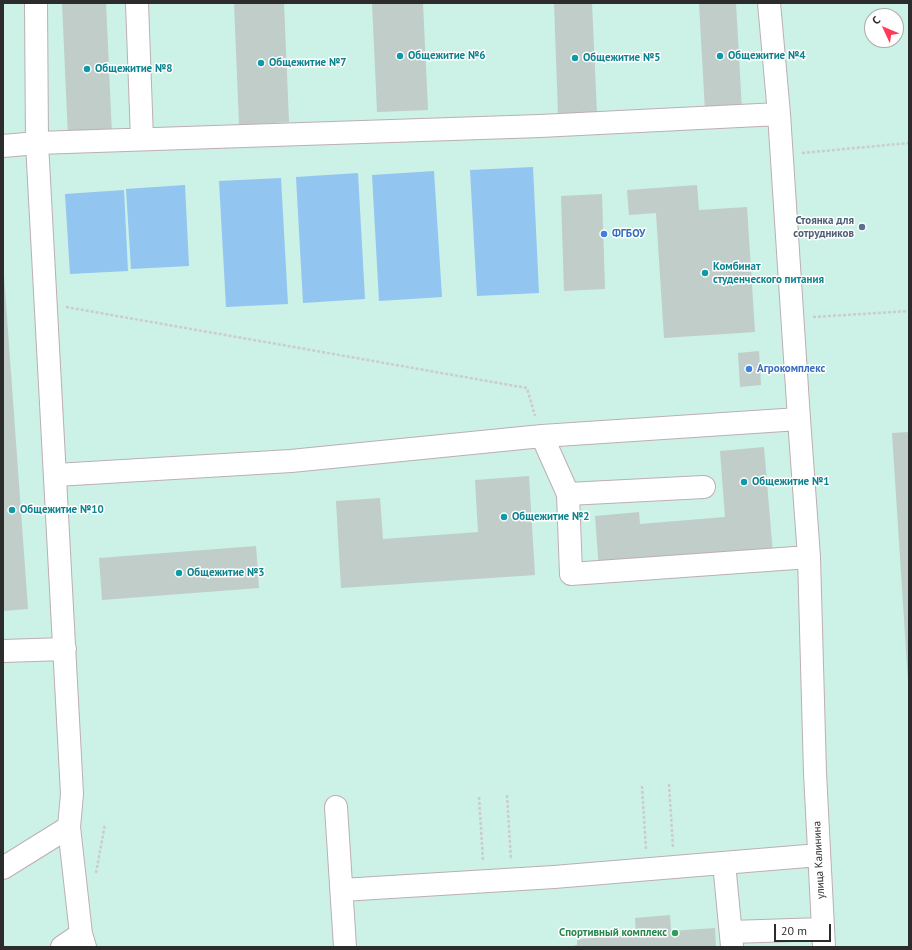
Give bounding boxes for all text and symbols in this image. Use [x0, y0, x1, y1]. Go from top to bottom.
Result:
north arrow [864, 8, 904, 48]
text: С [869, 13, 883, 27]
place label: Общежитие №6 [408, 49, 486, 63]
place label: Общежитие №4 [728, 49, 806, 63]
marker: Общежитие №6 [395, 51, 405, 61]
place label: Общежитие №5 [583, 51, 661, 65]
marker: Общежитие №4 [715, 51, 725, 61]
marker: Общежитие №5 [570, 53, 580, 63]
place label: Общежитие №7 [269, 56, 347, 70]
marker: Общежитие №7 [256, 58, 266, 68]
place label: Общежитие №8 [95, 62, 173, 76]
marker: Общежитие №8 [82, 64, 92, 74]
place label: Стоянка для сотрудников [793, 214, 854, 240]
marker: Стоянка для сотрудников [857, 222, 867, 232]
place label: ФГБОУ [612, 227, 645, 241]
marker: ФГБОУ [599, 229, 609, 239]
place label: Комбинат студенческого питания [713, 260, 824, 286]
marker: Комбинат студенческого питания [700, 268, 710, 278]
place label: Агрокомплекс [757, 362, 825, 376]
marker: Агрокомплекс [744, 364, 754, 374]
place label: Общежитие №1 [752, 475, 830, 489]
marker: Общежитие №1 [739, 477, 749, 487]
place label: Общежитие №10 [20, 503, 104, 517]
marker: Общежитие №10 [7, 505, 17, 515]
place label: Общежитие №2 [512, 510, 590, 524]
marker: Общежитие №2 [499, 512, 509, 522]
place label: Общежитие №3 [187, 566, 265, 580]
marker: Общежитие №3 [174, 568, 184, 578]
street label: улица Калинина [810, 821, 828, 899]
scale bar [776, 916, 833, 942]
text: 20 m [781, 923, 807, 938]
place label: Спортивный комплекс [559, 926, 667, 940]
marker: Спортивный комплекс [670, 928, 680, 938]

